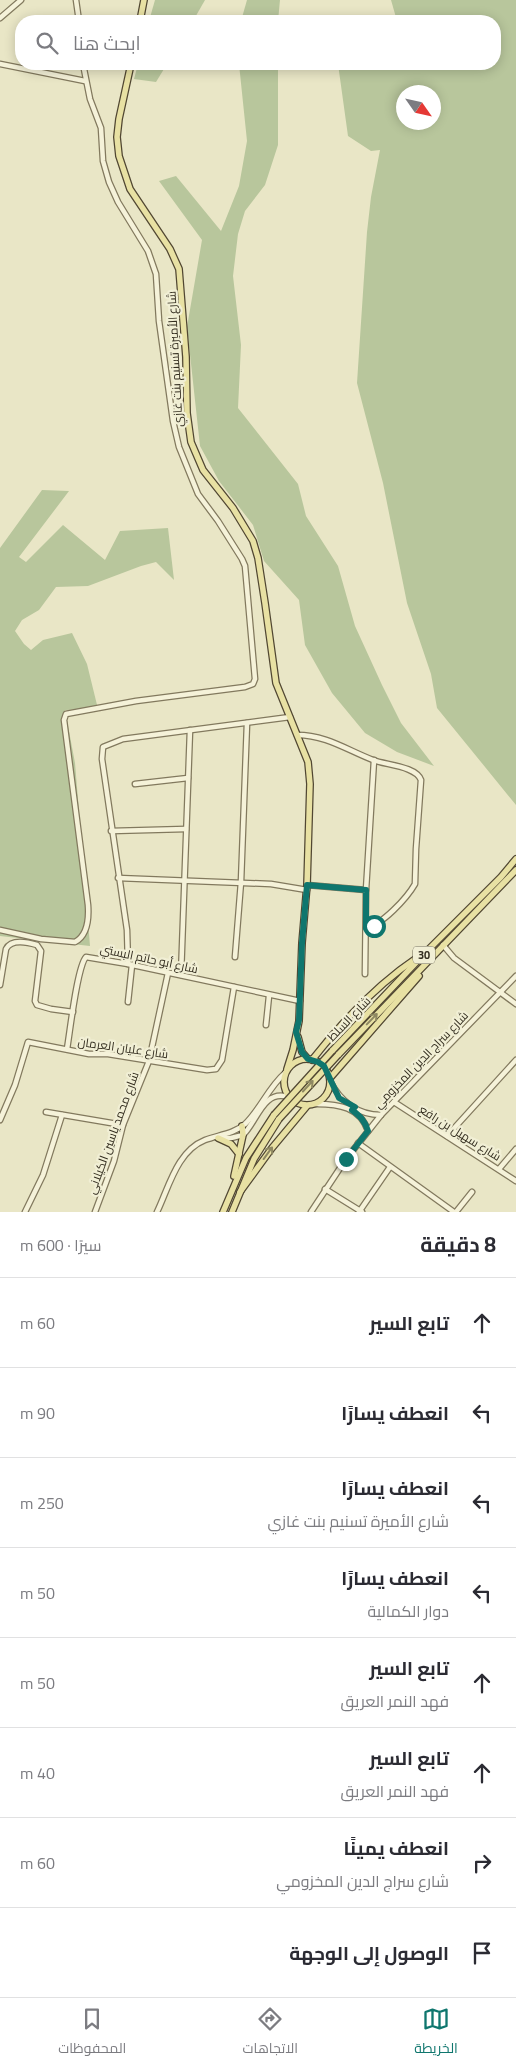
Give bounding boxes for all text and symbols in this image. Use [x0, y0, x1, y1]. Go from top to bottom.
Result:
search box [15, 15, 501, 70]
text: ابحث هنا [73, 25, 141, 61]
icon: search [33, 29, 61, 57]
north arrow [396, 85, 441, 130]
street label: شارع الأميرة تسنيم بنت غازي [159, 290, 190, 428]
route start [363, 915, 386, 938]
street label: شارع أبو حاتم البستي [98, 937, 200, 980]
road number: 30 [413, 946, 435, 964]
street label: شارع السلط [321, 990, 376, 1047]
street label: شارع سراج الدين المخزومي [367, 1005, 474, 1114]
one-way arrow [366, 1013, 378, 1026]
street label: شارع عليان العرمان [76, 1030, 170, 1065]
street label: شارع محمد ياسين الكيلاني [80, 1068, 145, 1197]
one-way arrow [302, 1080, 314, 1093]
street label: شارع سهيل بن رافع [414, 1098, 506, 1167]
one-way arrow [263, 1147, 274, 1160]
route end [335, 1148, 358, 1171]
text: 8 دقيقة [420, 1225, 496, 1264]
text: سيرًا · 600 m [20, 1230, 101, 1260]
text: تابع السير [369, 1305, 449, 1341]
text: 60 m [20, 1308, 55, 1338]
icon: ahead [468, 1309, 496, 1337]
text: انعطف يسارًا [341, 1395, 449, 1431]
text: 90 m [20, 1398, 55, 1428]
icon: left [468, 1399, 496, 1427]
text: انعطف يسارًا [341, 1470, 449, 1506]
text: 250 m [20, 1488, 64, 1518]
icon: left [468, 1489, 496, 1517]
text: شارع الأميرة تسنيم بنت غازي [267, 1506, 449, 1536]
text: انعطف يسارًا [341, 1560, 449, 1596]
text: 50 m [20, 1578, 55, 1608]
icon: left [468, 1579, 496, 1607]
text: دوار الكمالية [367, 1596, 449, 1626]
text: تابع السير [369, 1650, 449, 1686]
text: 50 m [20, 1668, 55, 1698]
icon: ahead [468, 1669, 496, 1697]
text: فهد النمر العريق [341, 1686, 449, 1716]
text: تابع السير [369, 1740, 449, 1776]
text: 40 m [20, 1758, 55, 1788]
icon: ahead [468, 1759, 496, 1787]
text: فهد النمر العريق [341, 1776, 449, 1806]
text: انعطف يمينًا [344, 1830, 449, 1866]
text: 60 m [20, 1848, 55, 1878]
icon: right [468, 1849, 496, 1877]
text: شارع سراج الدين المخزومي [276, 1866, 449, 1896]
text: الوصول إلى الوجهة [289, 1935, 449, 1971]
icon: arrive [468, 1939, 496, 1967]
tab: المحفوظات [58, 2005, 126, 2061]
tab: الاتجاهات [243, 2005, 298, 2061]
tab: الخريطة [414, 2005, 458, 2061]

